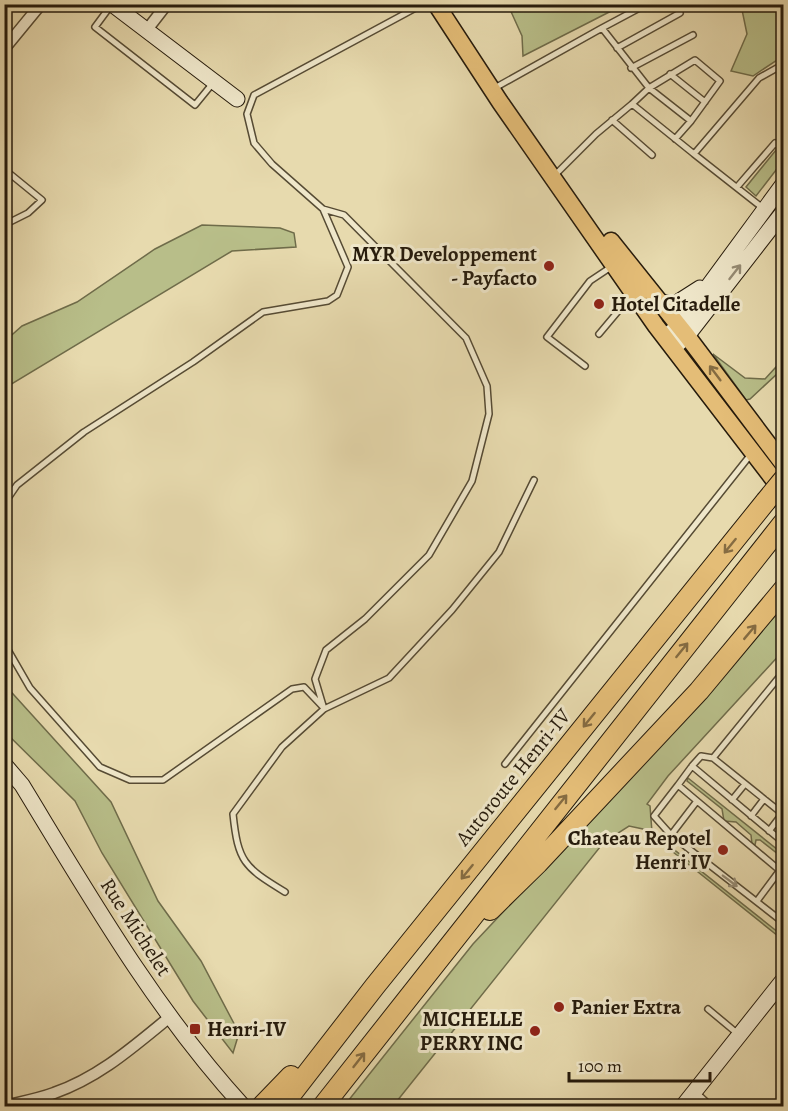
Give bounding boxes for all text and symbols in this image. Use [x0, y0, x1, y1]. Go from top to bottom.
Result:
place label: MYR Developpement - Payfacto [352, 240, 537, 292]
marker: MYR Developpement - Payfacto [542, 259, 556, 273]
one-way arrow [729, 265, 742, 281]
place label: Hotel Citadelle [611, 290, 741, 318]
marker: Hotel Citadelle [592, 297, 606, 311]
one-way arrow [709, 366, 722, 382]
one-way arrow [723, 538, 736, 554]
one-way arrow [743, 625, 757, 640]
one-way arrow [676, 642, 689, 658]
street label: Autoroute Henri-IV [448, 702, 577, 852]
one-way arrow [582, 712, 595, 728]
one-way arrow [554, 794, 567, 810]
place label: Chateau Repotel Henri IV [568, 824, 712, 876]
marker: Chateau Repotel Henri IV [716, 843, 730, 857]
one-way arrow [460, 864, 473, 880]
street label: Rue Michelet [94, 873, 178, 981]
one-way arrow [722, 874, 738, 887]
place label: Panier Extra [571, 993, 682, 1021]
marker: Panier Extra [552, 1000, 566, 1014]
place label: MICHELLE PERRY INC [420, 1005, 523, 1057]
place label: Henri-IV [207, 1015, 287, 1043]
marker: Henri-IV [188, 1022, 202, 1036]
marker: MICHELLE PERRY INC [528, 1024, 542, 1038]
scale bar [569, 1045, 710, 1083]
one-way arrow [352, 1052, 365, 1068]
text: 100 m [578, 1054, 622, 1078]

